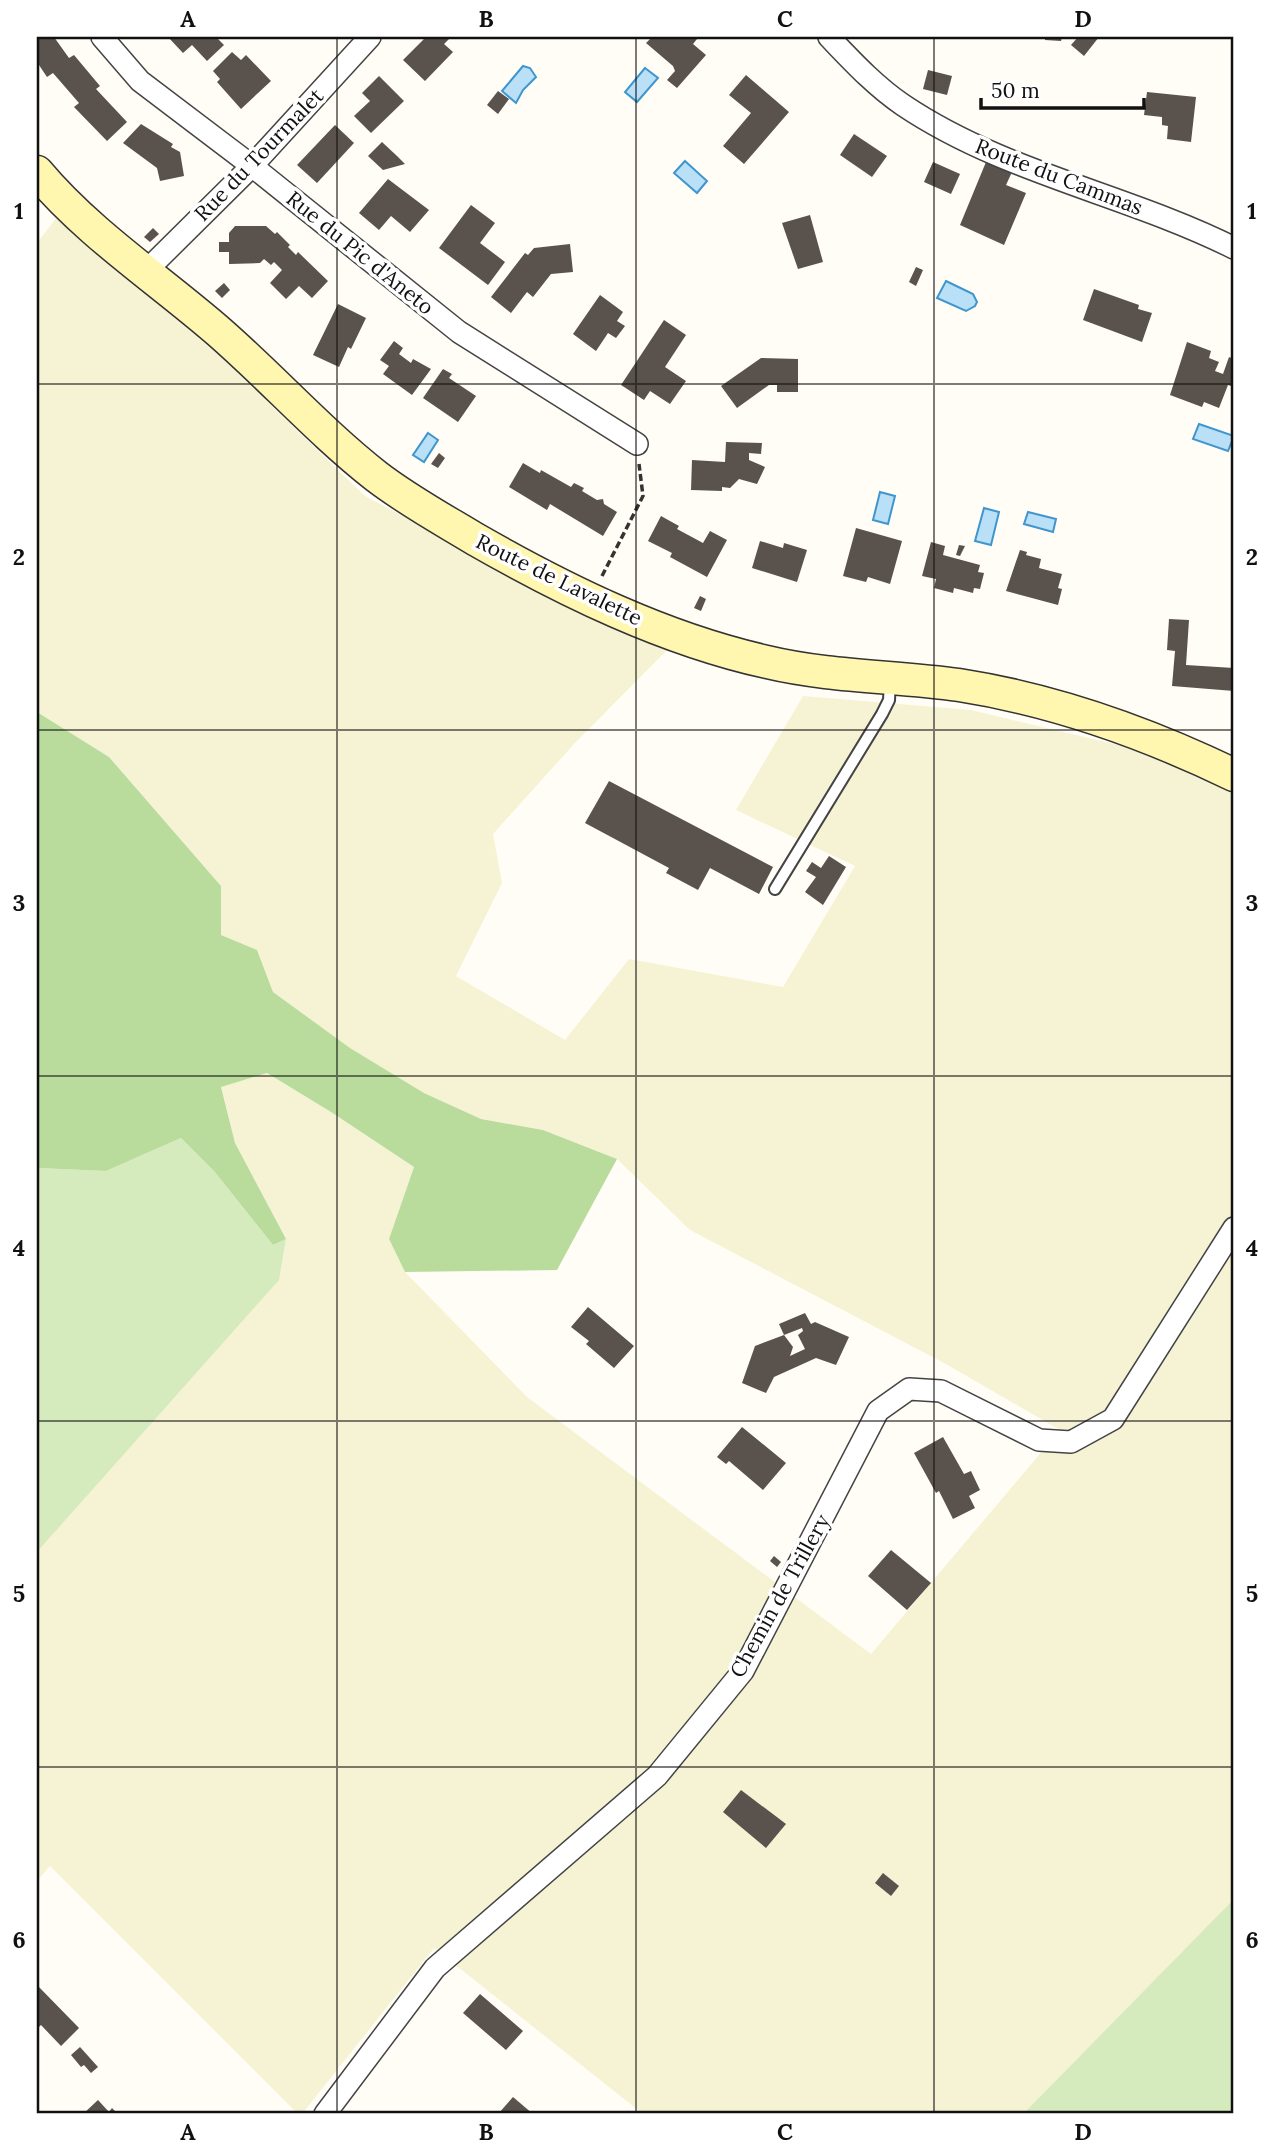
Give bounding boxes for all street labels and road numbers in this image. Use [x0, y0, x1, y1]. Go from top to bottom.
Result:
street label: Rue du Tourmalet [188, 82, 329, 227]
street label: Route du Cammas [972, 132, 1147, 221]
street label: Rue du Pic d'Aneto [281, 185, 440, 320]
street label: Route de Lavalette [472, 528, 647, 631]
street label: Chemin de Trillery [724, 1509, 836, 1682]

